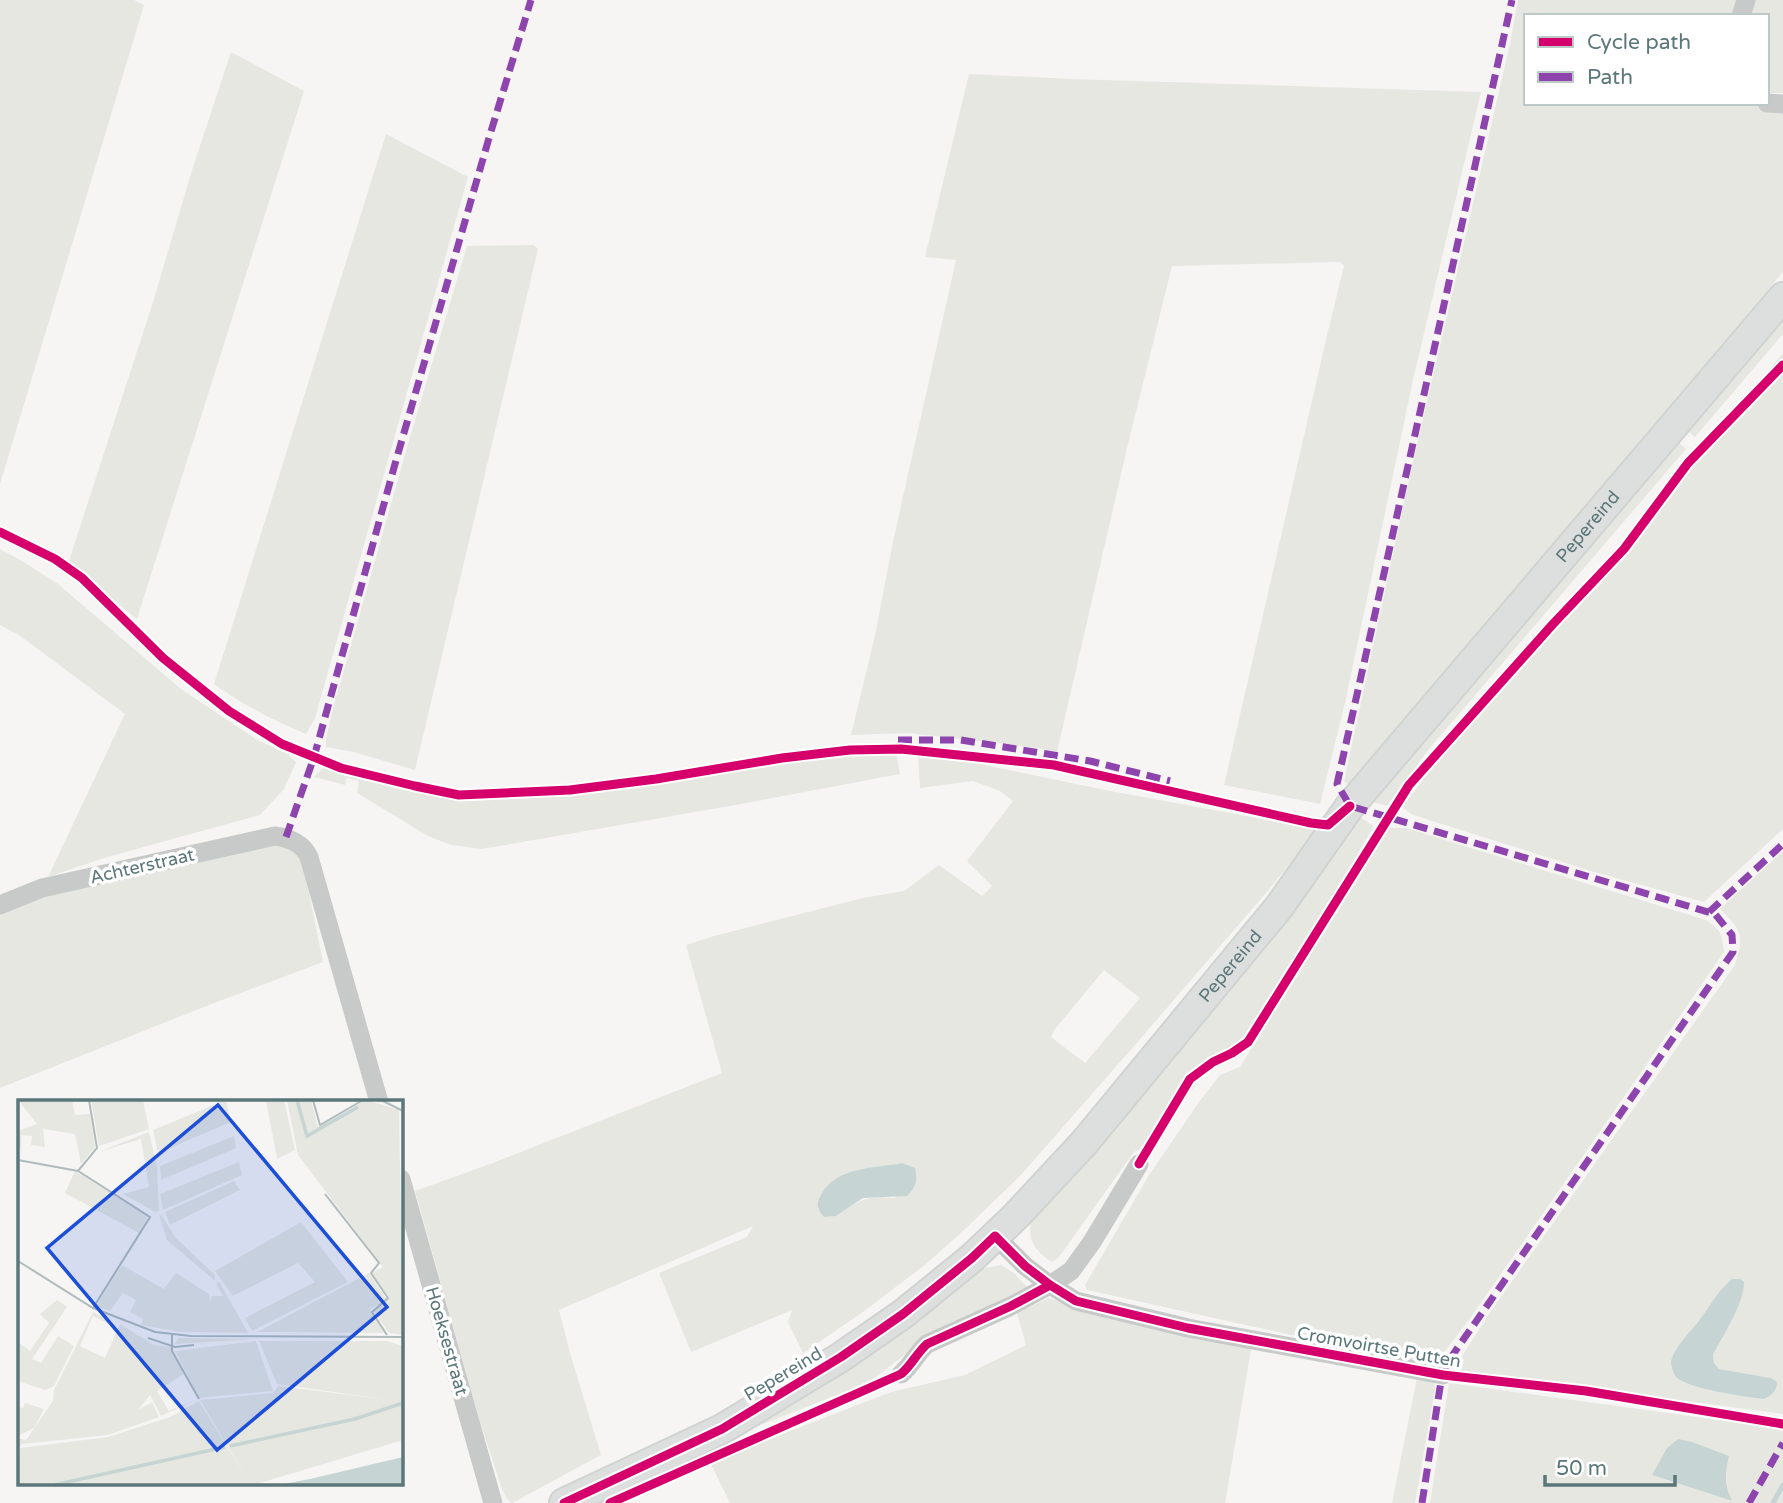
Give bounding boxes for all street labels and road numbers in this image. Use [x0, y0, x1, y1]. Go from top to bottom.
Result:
street label: Pepereind [1551, 486, 1624, 567]
street label: Achterstraat [88, 843, 197, 889]
street label: Pepereind [1194, 925, 1266, 1007]
street label: Hoeksestraat [421, 1284, 473, 1398]
street label: Cromvoirtse Putten [1295, 1322, 1463, 1372]
street label: Pepereind [740, 1342, 826, 1406]

